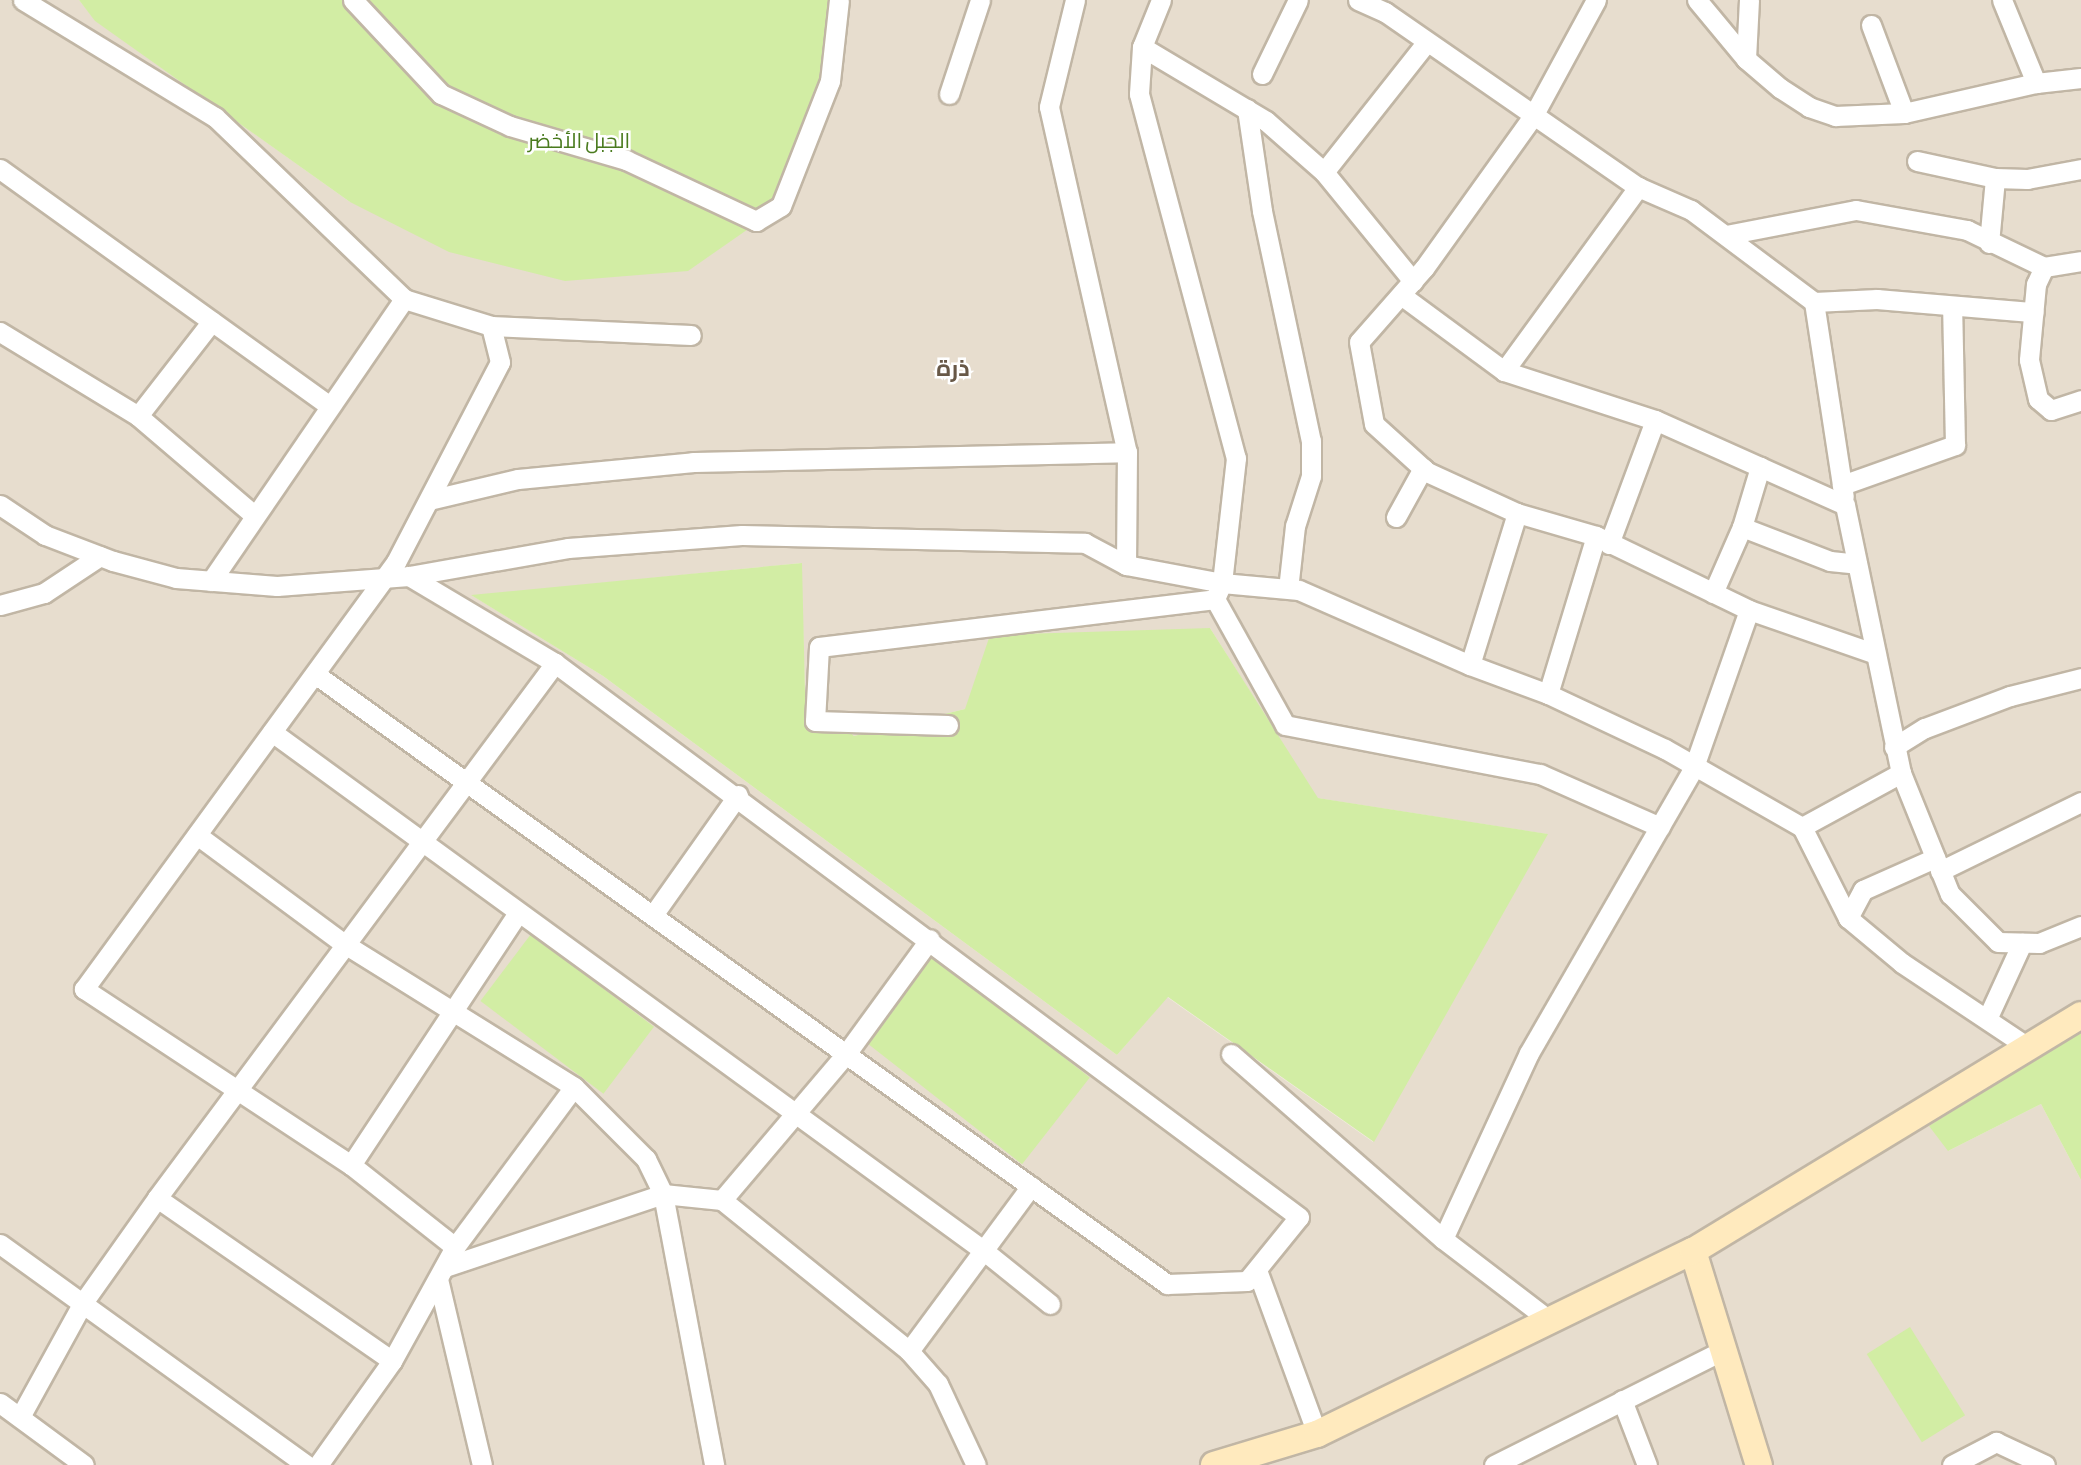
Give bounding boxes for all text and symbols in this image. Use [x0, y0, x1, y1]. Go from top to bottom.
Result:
park label: الجبل الأخضر [528, 127, 630, 153]
district label: ذرة [936, 354, 970, 382]

